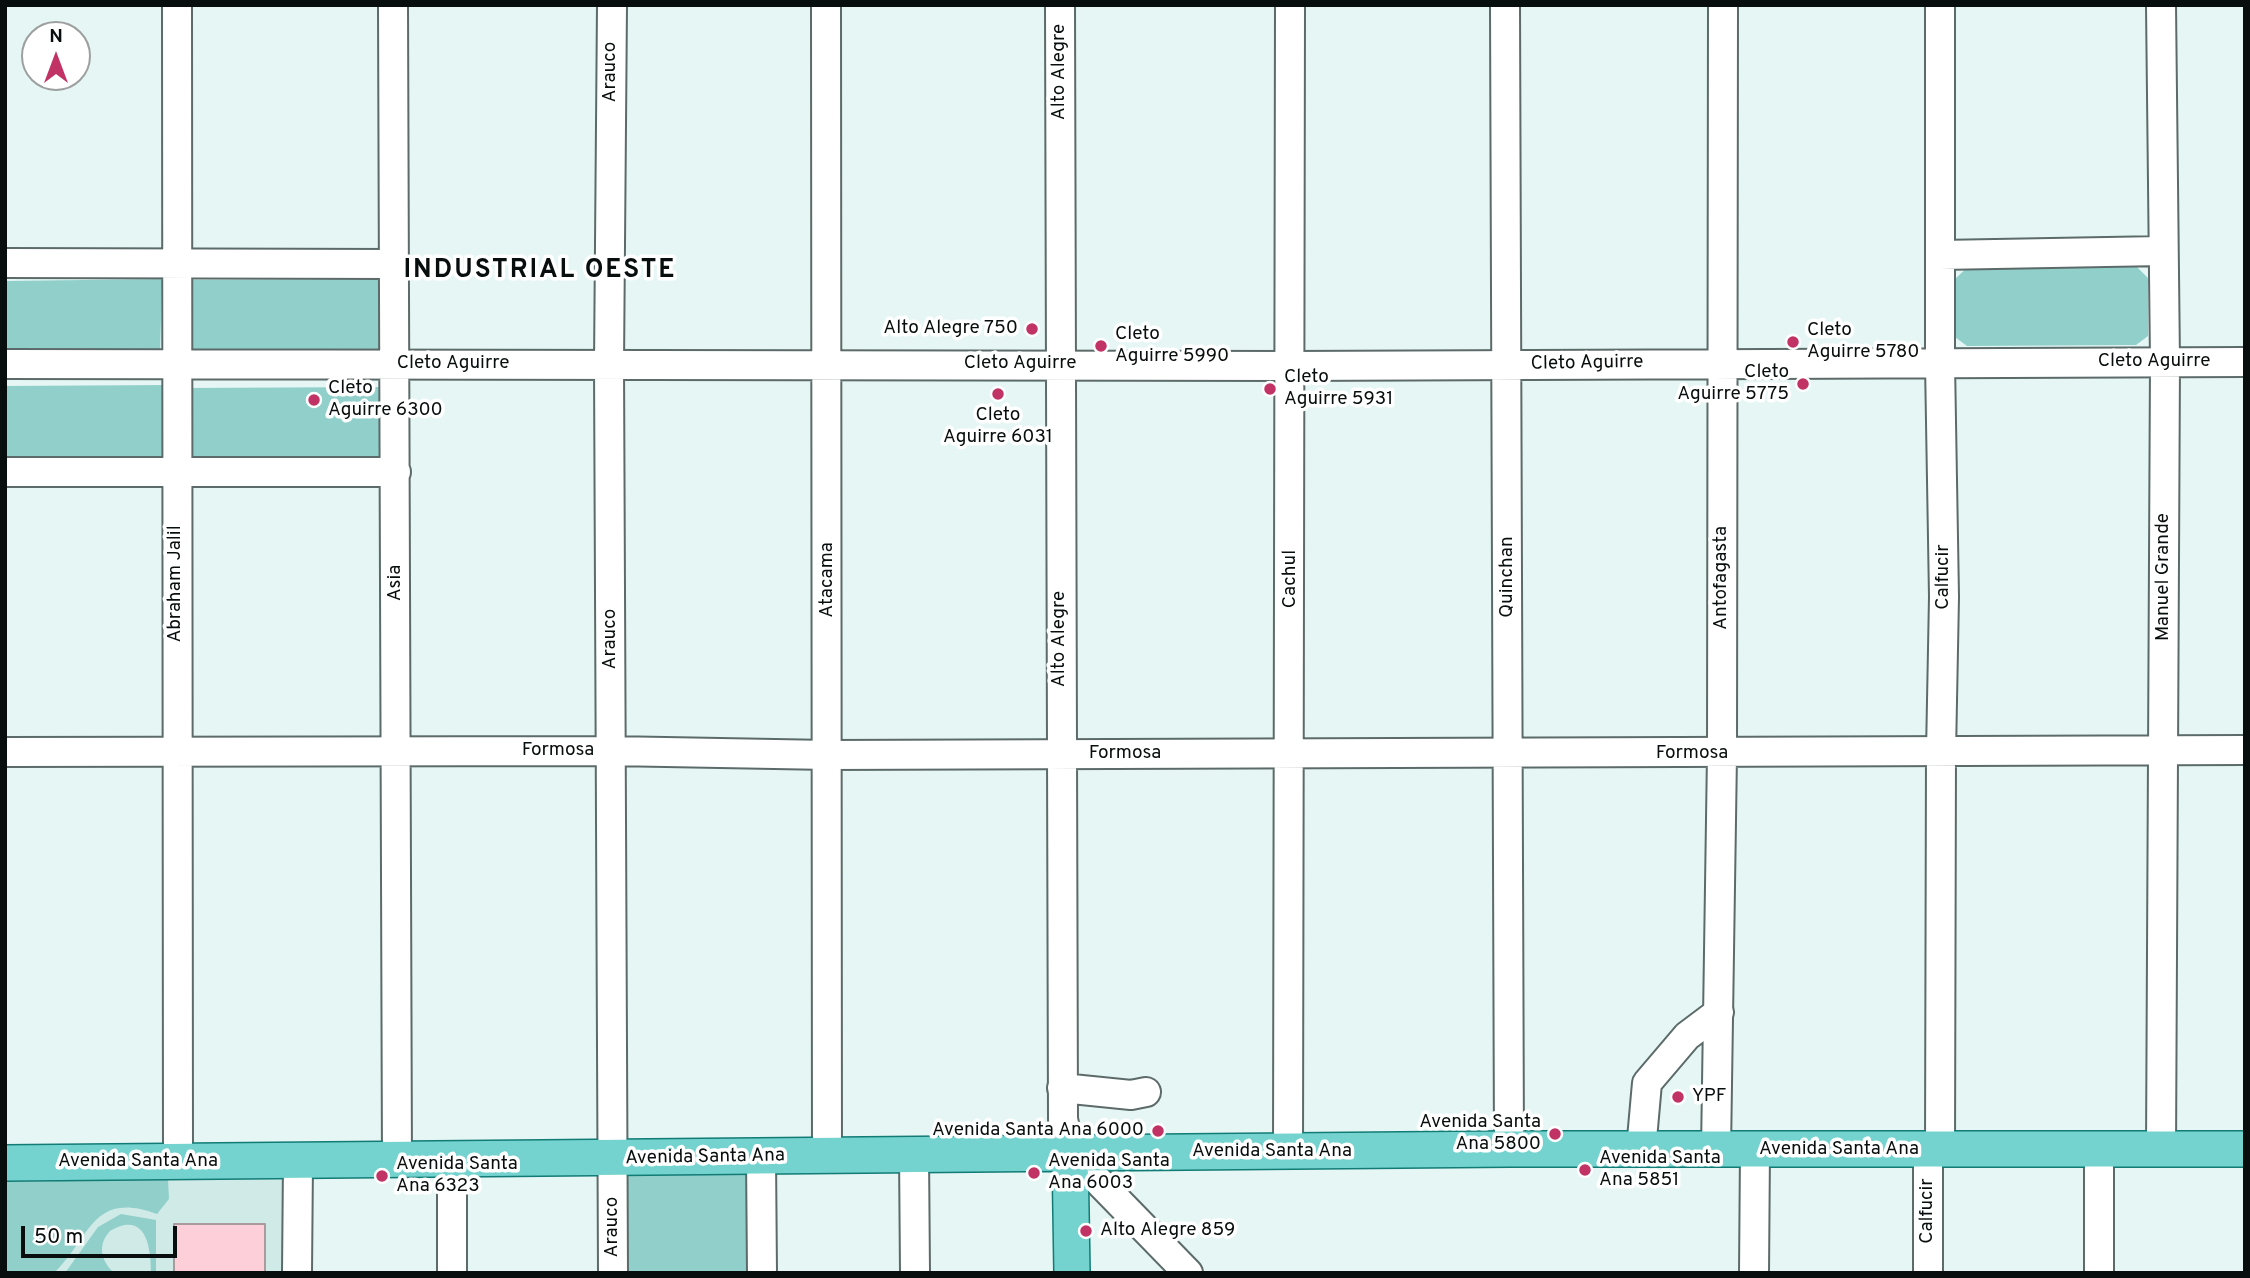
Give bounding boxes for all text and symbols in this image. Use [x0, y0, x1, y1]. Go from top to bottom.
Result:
north arrow [21, 21, 91, 91]
street label: Alto Alegre [1049, 24, 1071, 120]
text: N [49, 25, 63, 49]
street label: Arauco [600, 42, 622, 102]
district label: INDUSTRIAL OESTE [405, 256, 675, 288]
place label: Alto Alegre 750 [883, 318, 1018, 340]
place label: Cleto Aguirre 5780 [1807, 320, 1919, 364]
marker: Alto Alegre 750 [1024, 321, 1040, 337]
place label: Cleto Aguirre 5990 [1115, 324, 1229, 368]
marker: Cleto Aguirre 5780 [1785, 334, 1801, 350]
marker: Cleto Aguirre 5990 [1093, 338, 1109, 354]
street label: Cleto Aguirre [2098, 351, 2210, 373]
street label: Cleto Aguirre [1530, 352, 1644, 376]
street label: Cleto Aguirre [397, 353, 509, 375]
street label: Cleto Aguirre [964, 353, 1076, 375]
place label: Cleto Aguirre 5775 [1677, 362, 1789, 406]
place label: Cleto Aguirre 5931 [1284, 367, 1393, 411]
marker: Cleto Aguirre 5775 [1795, 376, 1811, 392]
place label: Cleto Aguirre 6300 [328, 378, 443, 422]
marker: Cleto Aguirre 5931 [1262, 381, 1278, 397]
marker: Cleto Aguirre 6031 [990, 386, 1006, 402]
marker: Cleto Aguirre 6300 [306, 392, 322, 408]
place label: Cleto Aguirre 6031 [943, 405, 1053, 449]
street label: Manuel Grande [2153, 513, 2175, 641]
street label: Abraham Jalil [165, 525, 187, 643]
street label: Antofagasta [1711, 526, 1733, 630]
street label: Quinchan [1497, 536, 1519, 618]
street label: Atacama [817, 542, 839, 618]
street label: Calfucir [1933, 544, 1955, 610]
street label: Cachul [1280, 550, 1302, 608]
street label: Asia [385, 565, 407, 601]
street label: Alto Alegre [1049, 591, 1071, 687]
street label: Arauco [600, 609, 622, 669]
street label: Formosa [522, 740, 594, 762]
street label: Formosa [1089, 743, 1161, 765]
street label: Formosa [1656, 743, 1728, 765]
place label: YPF [1692, 1086, 1726, 1108]
marker: YPF [1670, 1089, 1686, 1105]
place label: Avenida Santa Ana 5800 [1419, 1112, 1541, 1156]
place label: Avenida Santa Ana 6000 [932, 1120, 1144, 1142]
marker: Avenida Santa Ana 6000 [1150, 1123, 1166, 1139]
marker: Avenida Santa Ana 5800 [1547, 1126, 1563, 1142]
street label: Avenida Santa Ana [1759, 1139, 1919, 1161]
street label: Avenida Santa Ana [1192, 1141, 1352, 1163]
street label: Avenida Santa Ana [625, 1145, 785, 1171]
place label: Avenida Santa Ana 5851 [1599, 1148, 1721, 1192]
street label: Avenida Santa Ana [58, 1151, 218, 1173]
place label: Avenida Santa Ana 6003 [1048, 1151, 1170, 1195]
place label: Avenida Santa Ana 6323 [396, 1154, 518, 1198]
marker: Avenida Santa Ana 5851 [1577, 1162, 1593, 1178]
marker: Avenida Santa Ana 6003 [1026, 1165, 1042, 1181]
marker: Avenida Santa Ana 6323 [374, 1168, 390, 1184]
street label: Calfucir [1917, 1178, 1939, 1244]
street label: Arauco [602, 1197, 624, 1257]
scale bar [24, 1212, 180, 1256]
place label: Alto Alegre 859 [1100, 1220, 1235, 1242]
marker: Alto Alegre 859 [1078, 1223, 1094, 1239]
text: 50 m [34, 1224, 83, 1251]

